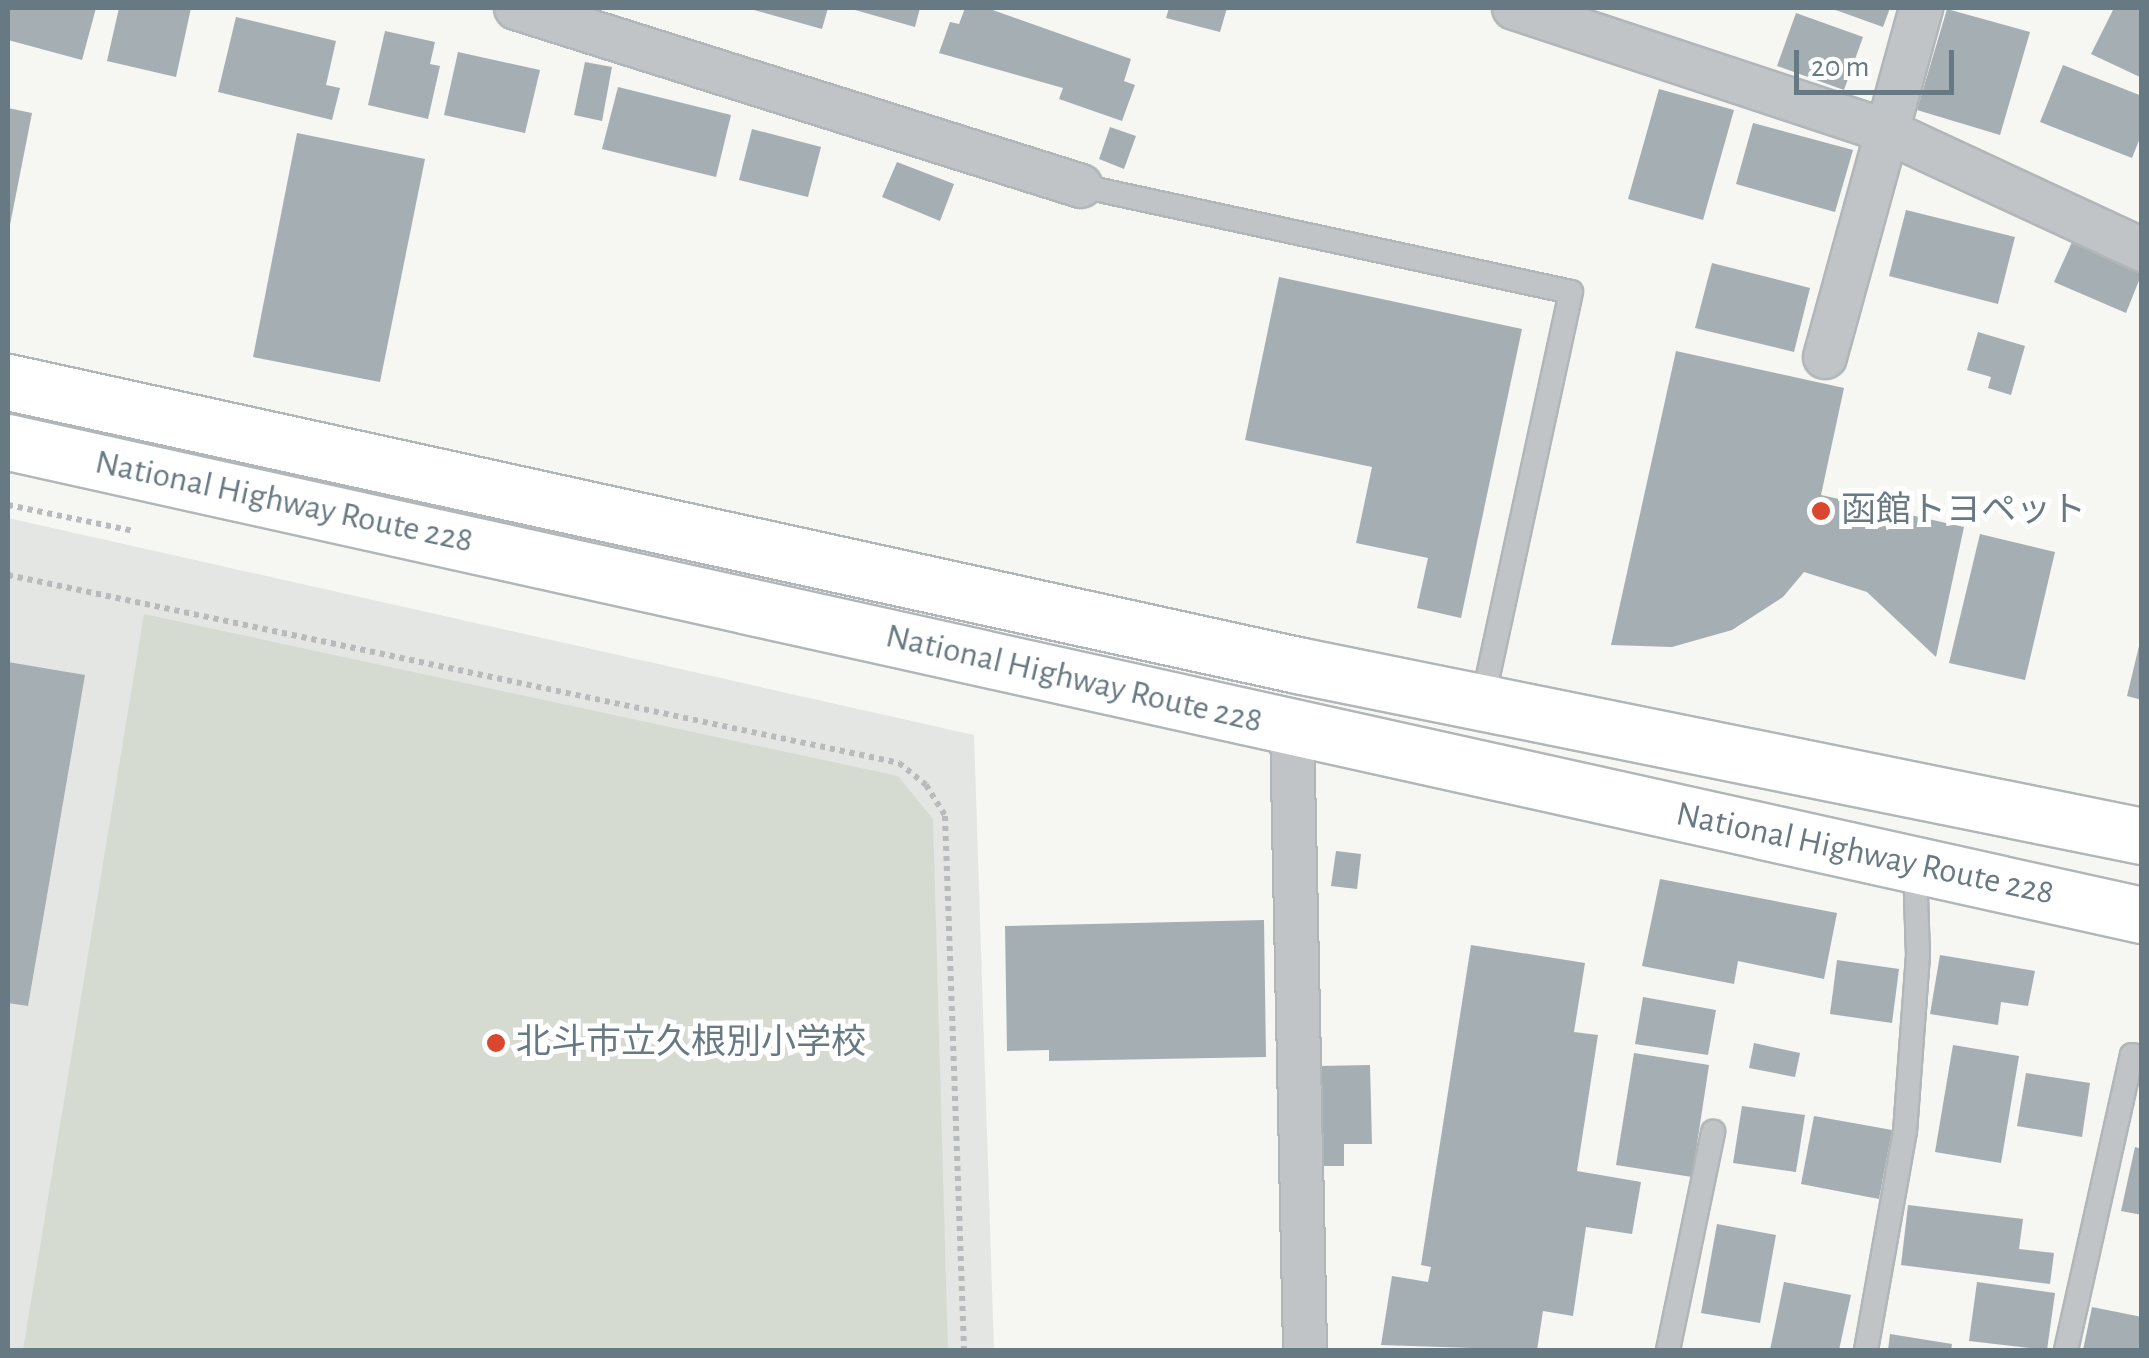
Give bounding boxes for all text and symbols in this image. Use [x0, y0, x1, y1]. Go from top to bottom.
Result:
scale bar [1799, 30, 1959, 92]
text: 20 m [1811, 52, 1869, 82]
street label: National Highway Route 228 [91, 441, 477, 563]
place label: 函館トヨペット [1841, 490, 2086, 532]
marker: 函館トヨペット [1810, 500, 1832, 522]
street label: National Highway Route 228 [882, 615, 1266, 743]
street label: National Highway Route 228 [1672, 793, 2058, 915]
place label: 北斗市立久根別小学校 [516, 1022, 866, 1064]
marker: 北斗市立久根別小学校 [485, 1032, 507, 1054]

